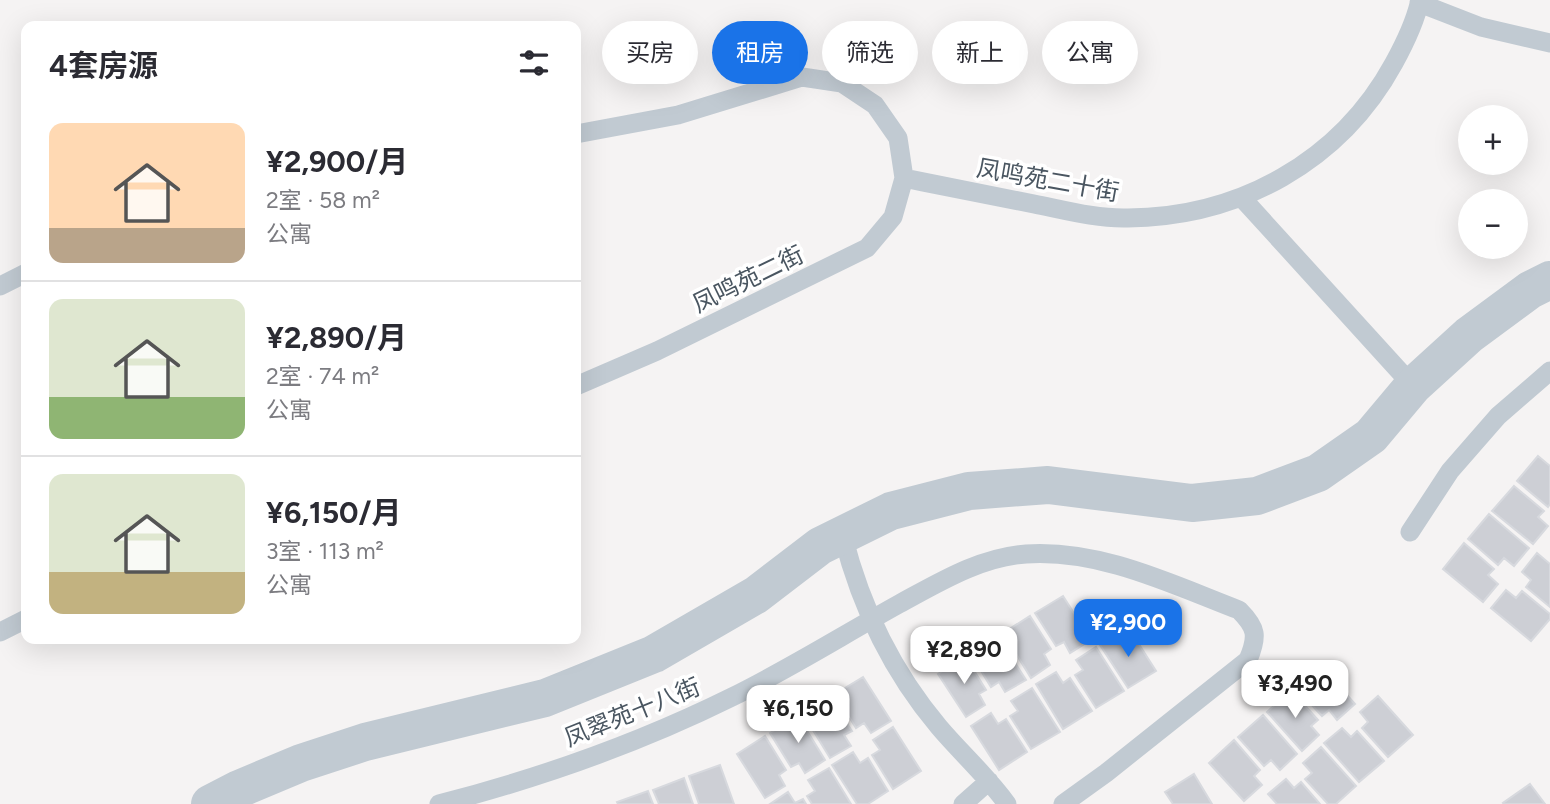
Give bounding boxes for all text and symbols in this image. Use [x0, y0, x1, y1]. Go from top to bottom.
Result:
chip: 买房 [602, 21, 698, 84]
chip: 租房 [712, 21, 808, 84]
chip: 筛选 [822, 21, 918, 84]
chip: 新上 [932, 21, 1028, 84]
chip: 公寓 [1042, 21, 1138, 84]
icon: filters [515, 44, 553, 82]
text: 4套房源 [49, 47, 158, 84]
map controls [1458, 105, 1528, 259]
button: + [1458, 105, 1528, 175]
text: ¥2,900/月 [266, 143, 408, 180]
icon: home [105, 151, 189, 235]
street label: 凤鸣苑二十街 [975, 153, 1121, 207]
text: 2室 · 58 m² [266, 186, 380, 214]
button: − [1458, 189, 1528, 259]
text: 公寓 [266, 220, 312, 248]
street label: 凤鸣苑二街 [688, 240, 808, 318]
text: ¥2,890/月 [266, 319, 407, 356]
icon: home [105, 327, 189, 411]
text: 2室 · 74 m² [266, 362, 379, 390]
text: 公寓 [266, 396, 312, 424]
text: ¥6,150/月 [266, 494, 401, 531]
icon: home [105, 502, 189, 586]
text: 3室 · 113 m² [266, 537, 384, 565]
text: 公寓 [266, 571, 312, 599]
pin: ¥2,900 [1071, 600, 1185, 659]
text: ¥2,900 [1090, 608, 1166, 636]
pin: ¥2,890 [907, 626, 1021, 686]
text: ¥2,890 [926, 635, 1002, 663]
pin: ¥3,490 [1238, 660, 1352, 720]
text: ¥3,490 [1257, 669, 1333, 697]
street label: 凤翠苑十八街 [560, 672, 704, 752]
pin: ¥6,150 [741, 686, 855, 745]
text: ¥6,150 [763, 694, 833, 722]

